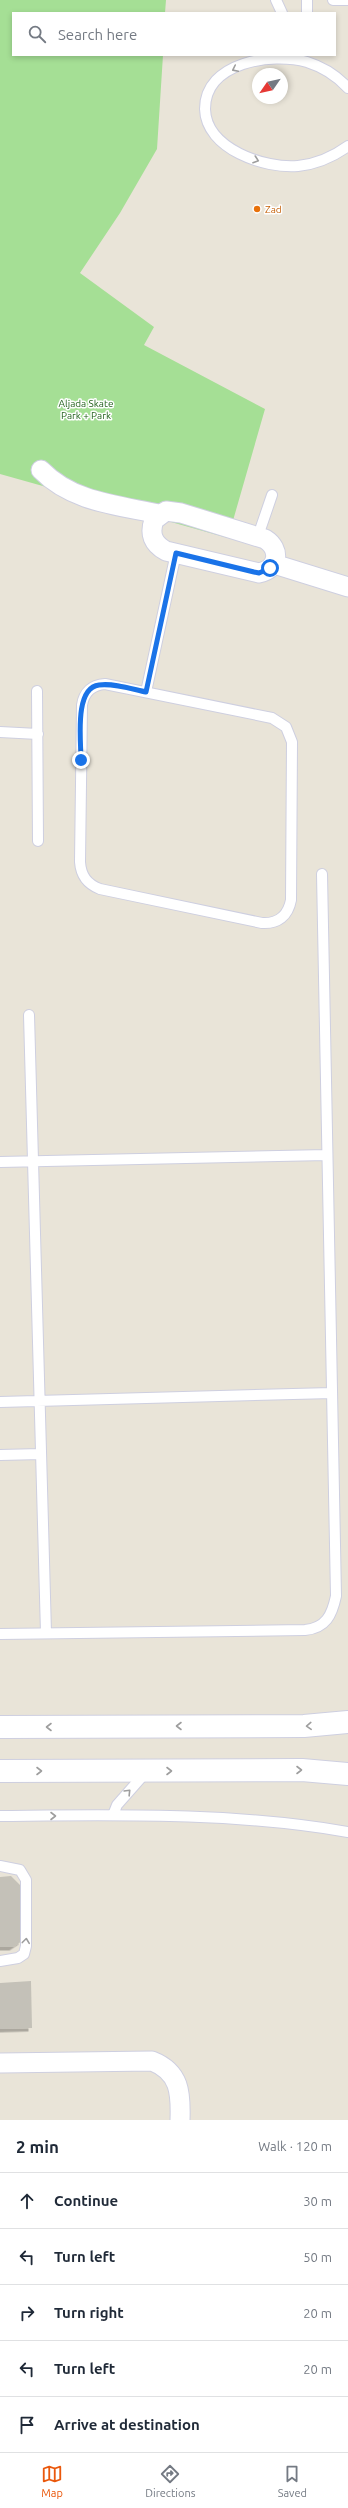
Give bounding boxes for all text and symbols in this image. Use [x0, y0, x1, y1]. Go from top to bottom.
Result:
search box [12, 12, 336, 56]
icon: search [26, 23, 48, 45]
text: Search here [58, 26, 137, 43]
one-way arrow [232, 64, 239, 72]
north arrow [252, 68, 288, 104]
one-way arrow [252, 156, 259, 164]
marker: Zad [252, 204, 262, 214]
place label: Zad [265, 204, 282, 215]
park label: Aljada Skate Park + Park [59, 398, 113, 421]
route start [261, 559, 279, 577]
route end [72, 751, 90, 769]
one-way arrow [306, 1721, 312, 1730]
one-way arrow [176, 1722, 182, 1730]
one-way arrow [46, 1723, 52, 1731]
one-way arrow [296, 1766, 302, 1774]
one-way arrow [36, 1767, 42, 1775]
one-way arrow [166, 1767, 172, 1775]
one-way arrow [124, 1789, 131, 1797]
one-way arrow [50, 1812, 56, 1820]
one-way arrow [22, 1938, 31, 1944]
text: 2 min [16, 2137, 59, 2156]
text: Walk · 120 m [258, 2139, 332, 2153]
icon: ahead [16, 2190, 38, 2212]
text: Continue [54, 2192, 118, 2209]
text: 30 m [303, 2194, 332, 2208]
icon: left [16, 2246, 38, 2268]
text: Turn left [54, 2248, 115, 2265]
text: 50 m [303, 2250, 332, 2264]
icon: right [16, 2302, 38, 2324]
text: Turn right [54, 2304, 124, 2321]
text: 20 m [303, 2306, 332, 2320]
icon: left [16, 2358, 38, 2380]
text: Turn left [54, 2360, 115, 2377]
text: 20 m [303, 2362, 332, 2376]
icon: arrive [16, 2414, 38, 2436]
text: Arrive at destination [54, 2416, 200, 2433]
tab: Map [41, 2463, 63, 2499]
tab: Directions [145, 2463, 195, 2499]
tab: Saved [278, 2463, 307, 2499]

